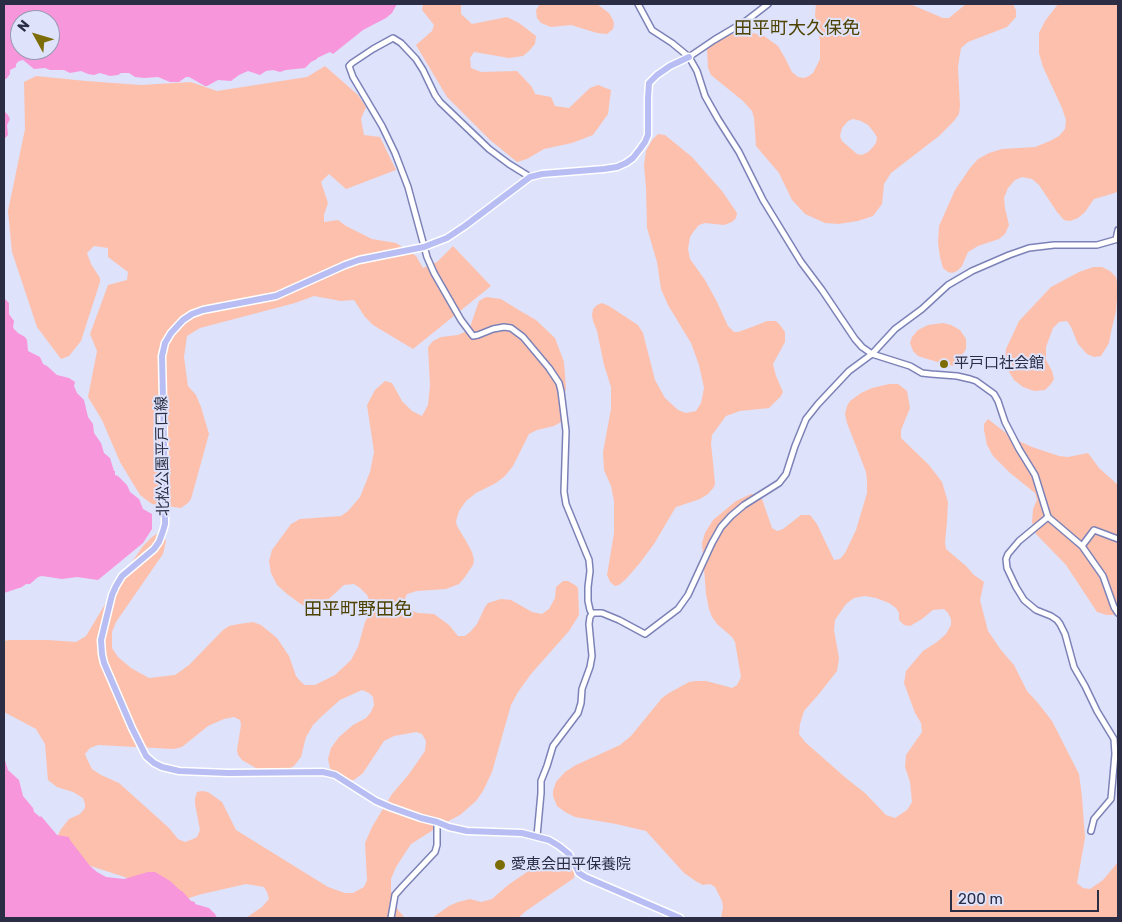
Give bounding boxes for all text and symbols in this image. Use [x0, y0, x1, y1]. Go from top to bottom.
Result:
north arrow [10, 10, 60, 60]
text: N [14, 17, 34, 35]
district label: 田平町大久保免 [734, 18, 860, 40]
place label: 平戸口社会館 [954, 355, 1044, 373]
marker: 平戸口社会館 [938, 358, 950, 370]
street label: 北松公園平戸口線 [153, 396, 173, 516]
district label: 田平町野田免 [304, 599, 412, 621]
place label: 愛恵会田平保養院 [511, 856, 631, 874]
marker: 愛恵会田平保養院 [493, 858, 507, 872]
scale bar [952, 880, 1101, 912]
text: 200 m [958, 890, 1003, 908]

